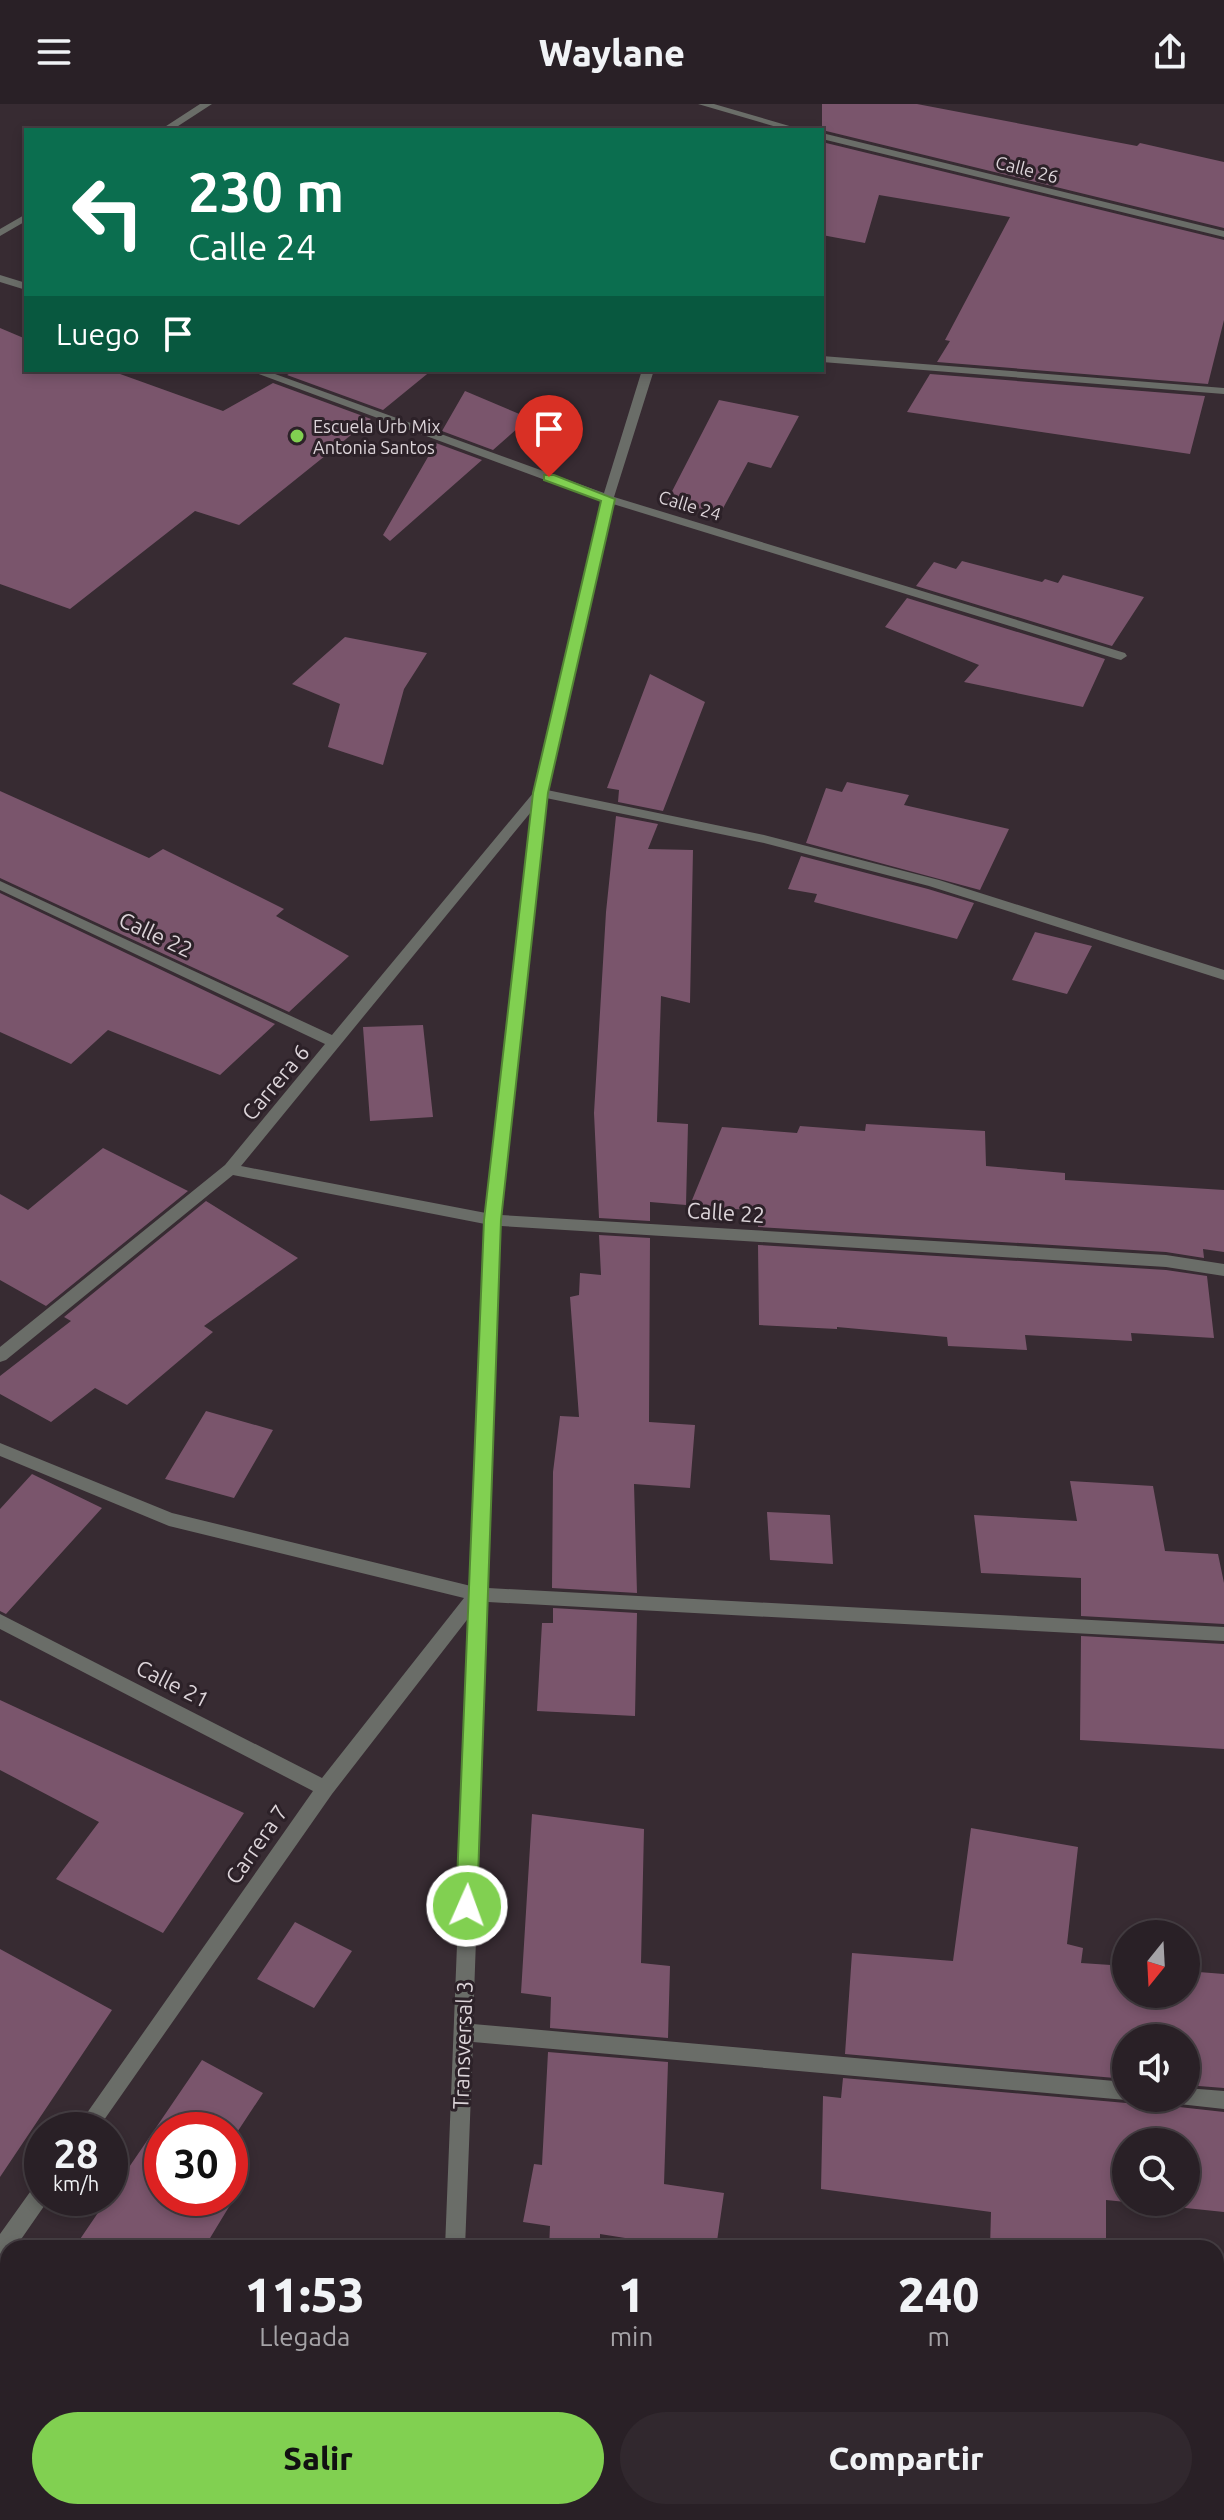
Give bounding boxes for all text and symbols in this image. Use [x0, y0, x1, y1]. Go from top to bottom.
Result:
icon: menu [32, 30, 76, 74]
icon: share [1148, 30, 1192, 74]
text: Waylane [539, 32, 685, 73]
street label: Calle 26 [993, 152, 1061, 186]
icon: left [56, 160, 160, 264]
text: 230 m [188, 160, 344, 223]
text: Calle 24 [188, 226, 316, 267]
icon: arrive [156, 312, 200, 356]
text: Luego [56, 317, 140, 351]
pin [515, 395, 583, 477]
icon: arrive [527, 407, 571, 451]
place label: Escuela Urb Mix Antonia Santos [313, 416, 441, 457]
marker: Escuela Urb Mix Antonia Santos [288, 427, 306, 445]
street label: Calle 24 [656, 486, 724, 524]
street label: Calle 22 [115, 906, 197, 962]
street label: Carrera 6 [236, 1039, 314, 1125]
street label: Calle 22 [686, 1197, 766, 1227]
street label: Calle 21 [132, 1654, 214, 1712]
street label: Carrera 7 [220, 1800, 292, 1888]
position arrow [425, 1864, 509, 1948]
north arrow [1112, 1920, 1200, 2008]
map controls [1112, 1920, 1200, 2216]
street label: Transversal 3 [447, 1980, 477, 2110]
button: sound [1112, 2024, 1200, 2112]
speed limit sign: 30 [144, 2112, 248, 2216]
button: search [1112, 2128, 1200, 2216]
text: 28 [53, 2131, 99, 2176]
text: km/h [53, 2172, 99, 2195]
text: 11:53 [245, 2267, 365, 2321]
text: 1 [618, 2267, 645, 2321]
text: 240 [898, 2267, 979, 2321]
text: Llegada [259, 2322, 350, 2351]
text: min [610, 2322, 653, 2351]
text: m [927, 2322, 950, 2351]
button: Salir [32, 2412, 604, 2504]
button: Compartir [620, 2412, 1192, 2504]

